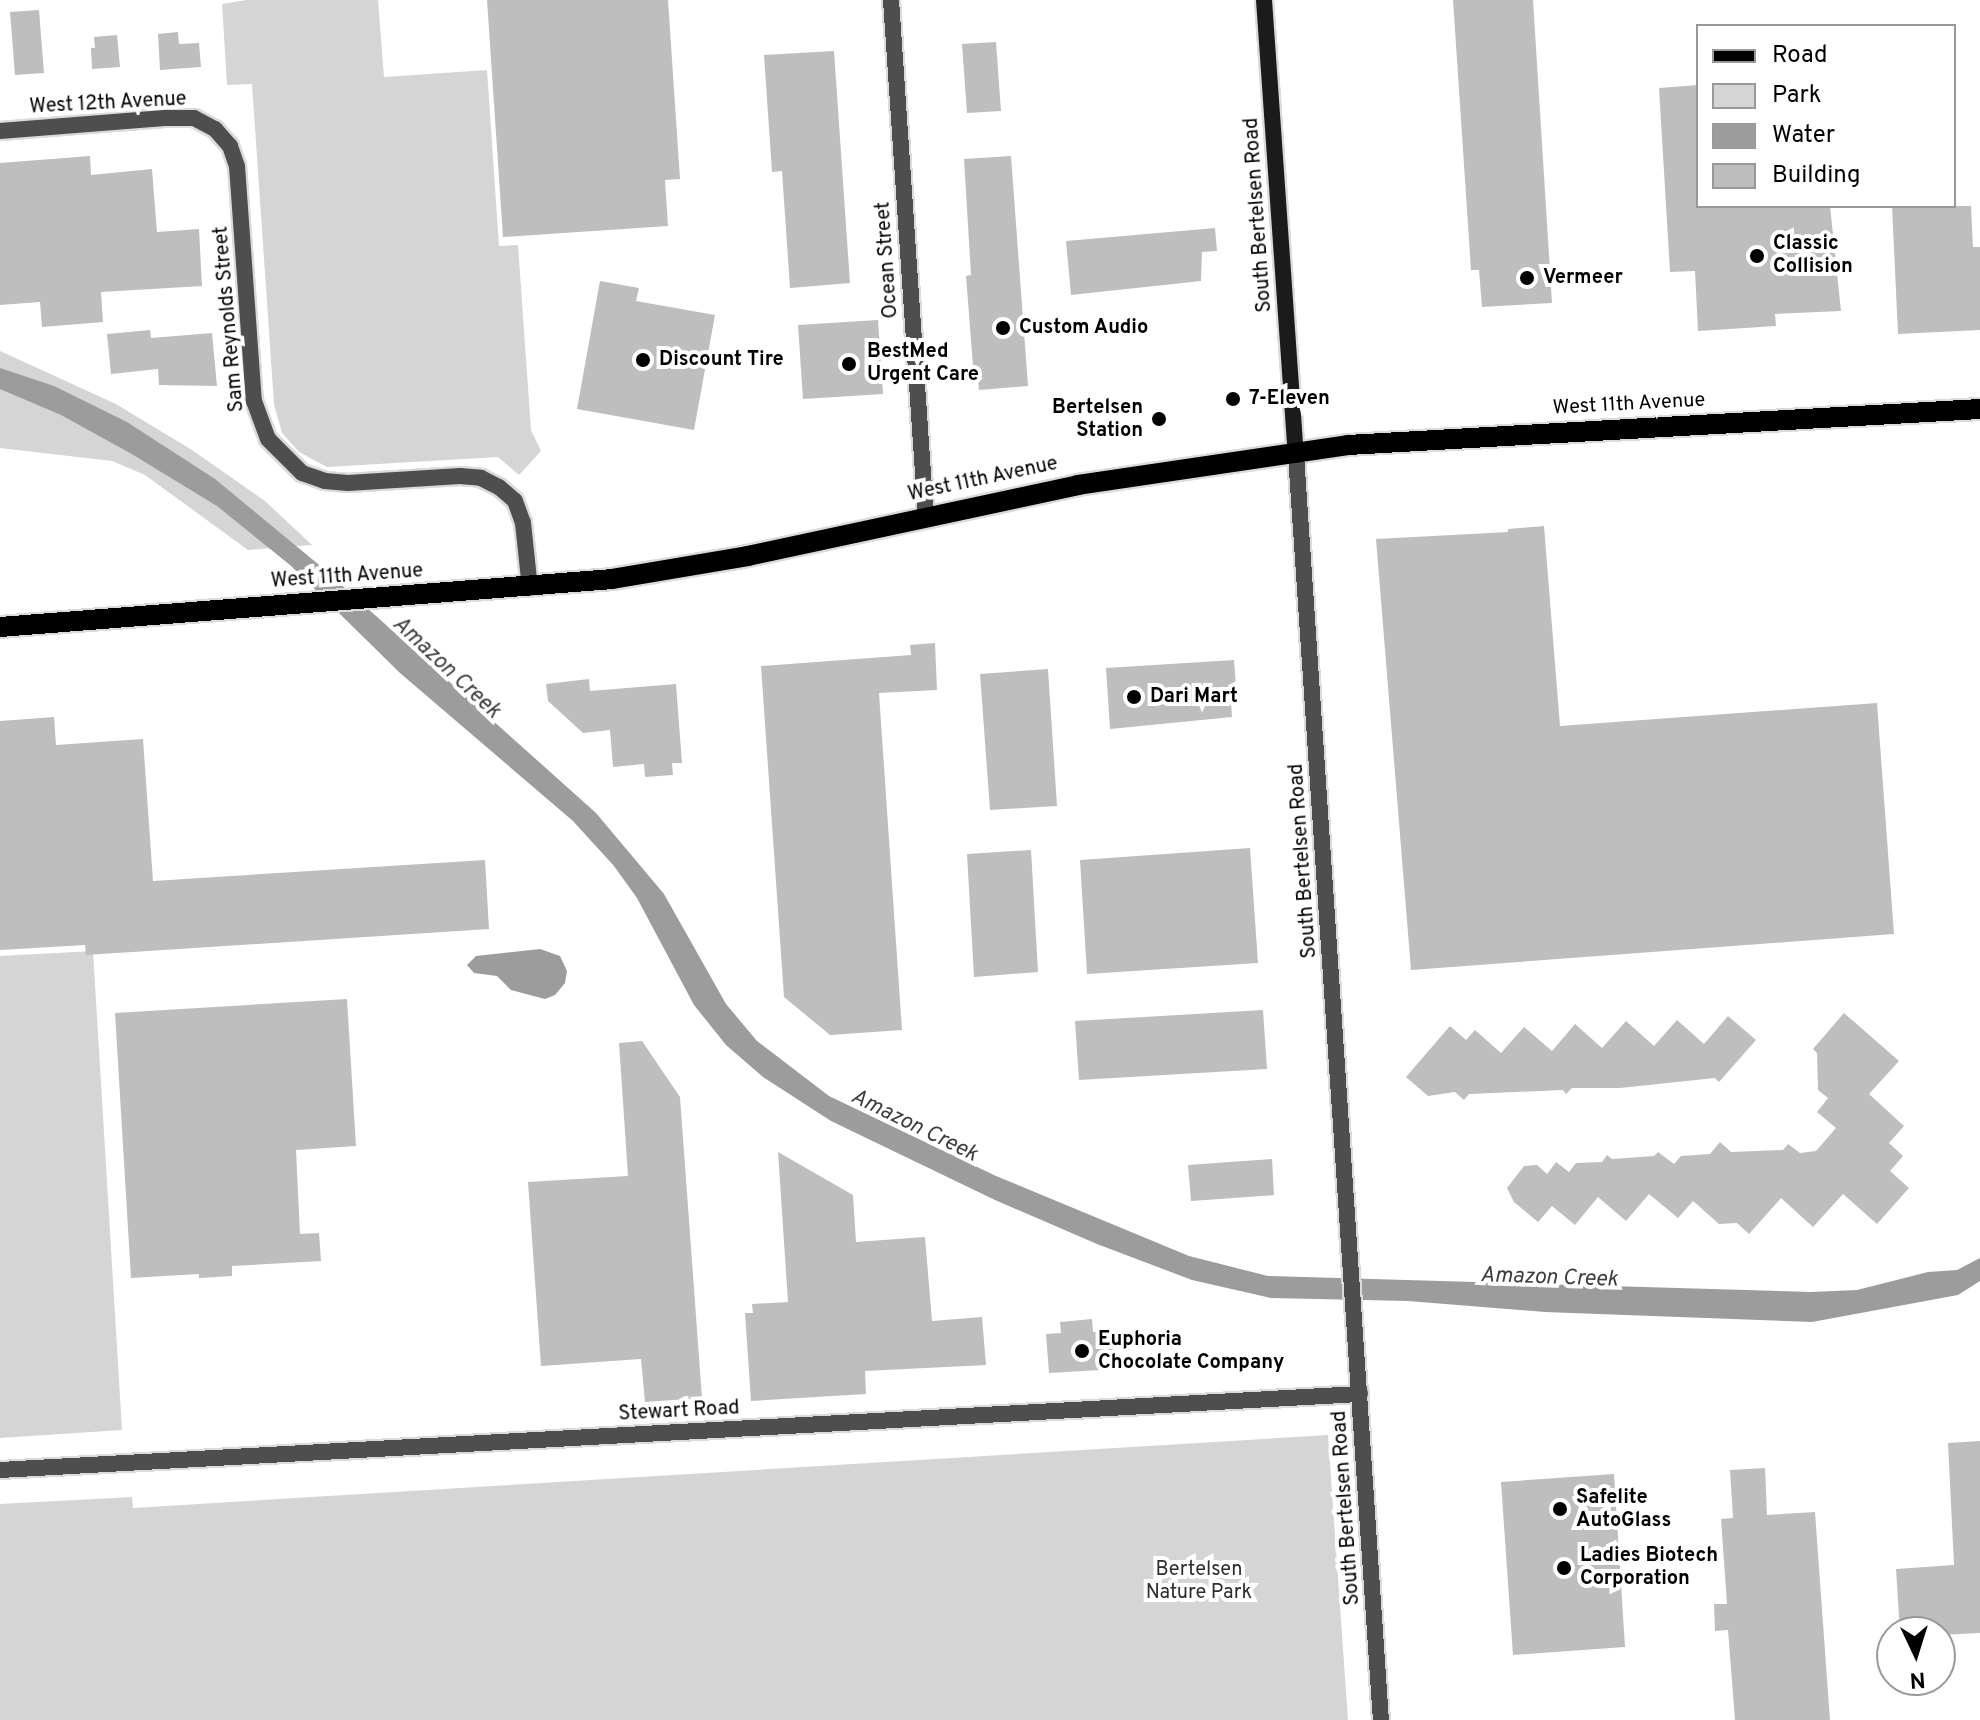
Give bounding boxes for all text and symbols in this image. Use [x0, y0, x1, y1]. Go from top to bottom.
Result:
legend [1696, 24, 1956, 208]
text: Road [1772, 41, 1828, 71]
text: Park [1772, 81, 1822, 111]
street label: West 12th Avenue [28, 88, 188, 120]
street label: South Bertelsen Road [1240, 117, 1278, 313]
text: Water [1772, 121, 1835, 151]
text: Building [1772, 161, 1861, 191]
street label: Ocean Street [872, 201, 904, 319]
street label: Sam Reynolds Street [210, 225, 250, 413]
place label: Classic Collision [1773, 232, 1853, 279]
marker: Classic Collision [1748, 247, 1766, 265]
place label: Vermeer [1543, 266, 1623, 290]
marker: Vermeer [1518, 269, 1536, 287]
place label: Custom Audio [1019, 316, 1149, 340]
marker: Custom Audio [994, 319, 1012, 337]
place label: BestMed Urgent Care [867, 340, 979, 387]
place label: Discount Tire [659, 348, 784, 372]
marker: Discount Tire [634, 351, 652, 369]
marker: BestMed Urgent Care [838, 353, 860, 375]
place label: 7-Eleven [1249, 387, 1330, 411]
street label: West 11th Avenue [1552, 389, 1706, 421]
marker: 7-Eleven [1224, 390, 1242, 408]
place label: Bertelsen Station [1052, 396, 1143, 443]
marker: Bertelsen Station [1150, 410, 1168, 428]
street label: West 11th Avenue [906, 452, 1060, 508]
street label: West 11th Avenue [270, 560, 424, 594]
water label: Amazon Creek [387, 611, 505, 725]
place label: Dari Mart [1150, 685, 1238, 709]
marker: Dari Mart [1125, 688, 1143, 706]
street label: South Bertelsen Road [1285, 763, 1323, 959]
water label: Amazon Creek [846, 1084, 982, 1168]
water label: Amazon Creek [1480, 1262, 1618, 1294]
place label: Euphoria Chocolate Company [1098, 1328, 1284, 1375]
marker: Euphoria Chocolate Company [1073, 1342, 1091, 1360]
street label: Stewart Road [618, 1397, 740, 1427]
street label: South Bertelsen Road [1328, 1410, 1366, 1606]
place label: Safelite AutoGlass [1576, 1486, 1671, 1533]
marker: Safelite AutoGlass [1551, 1500, 1569, 1518]
place label: Ladies Biotech Corporation [1580, 1544, 1718, 1591]
park label: Bertelsen Nature Park [1146, 1558, 1252, 1605]
marker: Ladies Biotech Corporation [1555, 1559, 1573, 1577]
north arrow [1876, 1616, 1956, 1696]
text: N [1909, 1664, 1926, 1692]

